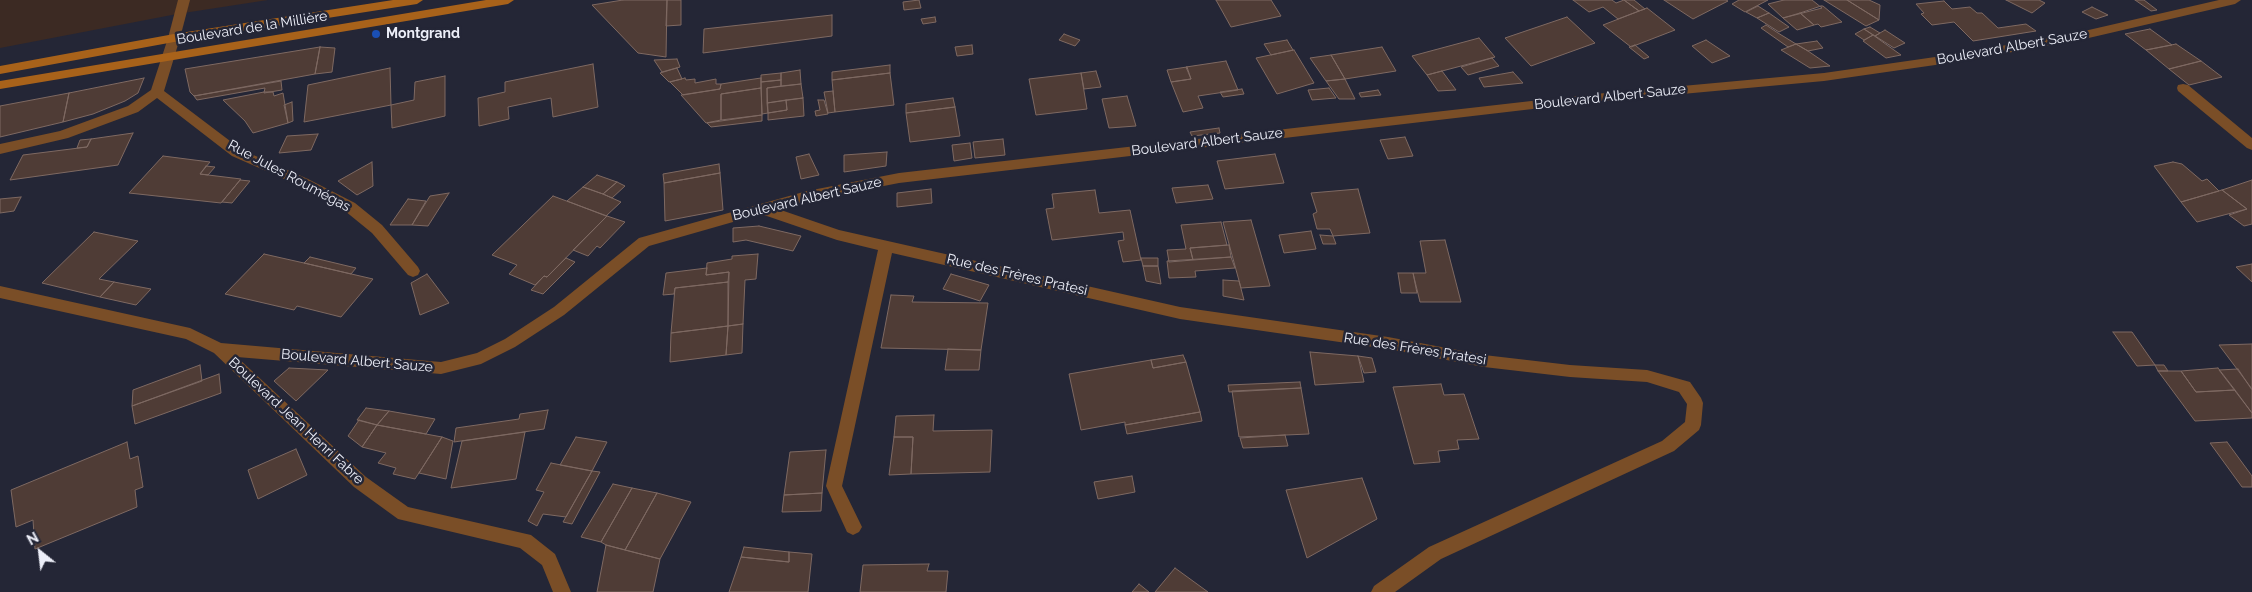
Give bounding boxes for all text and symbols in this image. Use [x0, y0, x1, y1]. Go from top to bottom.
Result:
street label: Boulevard de la Millière [175, 8, 329, 48]
street label: Boulevard Albert Sauze [1935, 25, 2089, 69]
place label: Montgrand [386, 26, 460, 42]
marker: Montgrand [370, 28, 382, 40]
street label: Boulevard Albert Sauze [1533, 81, 1687, 113]
street label: Boulevard Albert Sauze [1130, 124, 1284, 160]
street label: Rue Jules Roumégas [225, 137, 353, 215]
street label: Boulevard Albert Sauze [731, 174, 883, 224]
street label: Rue des Frères Pratesi [945, 251, 1089, 299]
street label: Rue des Frères Pratesi [1343, 329, 1487, 369]
street label: Boulevard Albert Sauze [280, 346, 434, 376]
street label: Boulevard Jean Henri Fabre [225, 354, 367, 488]
north arrow [15, 527, 65, 577]
text: N [24, 529, 41, 548]

